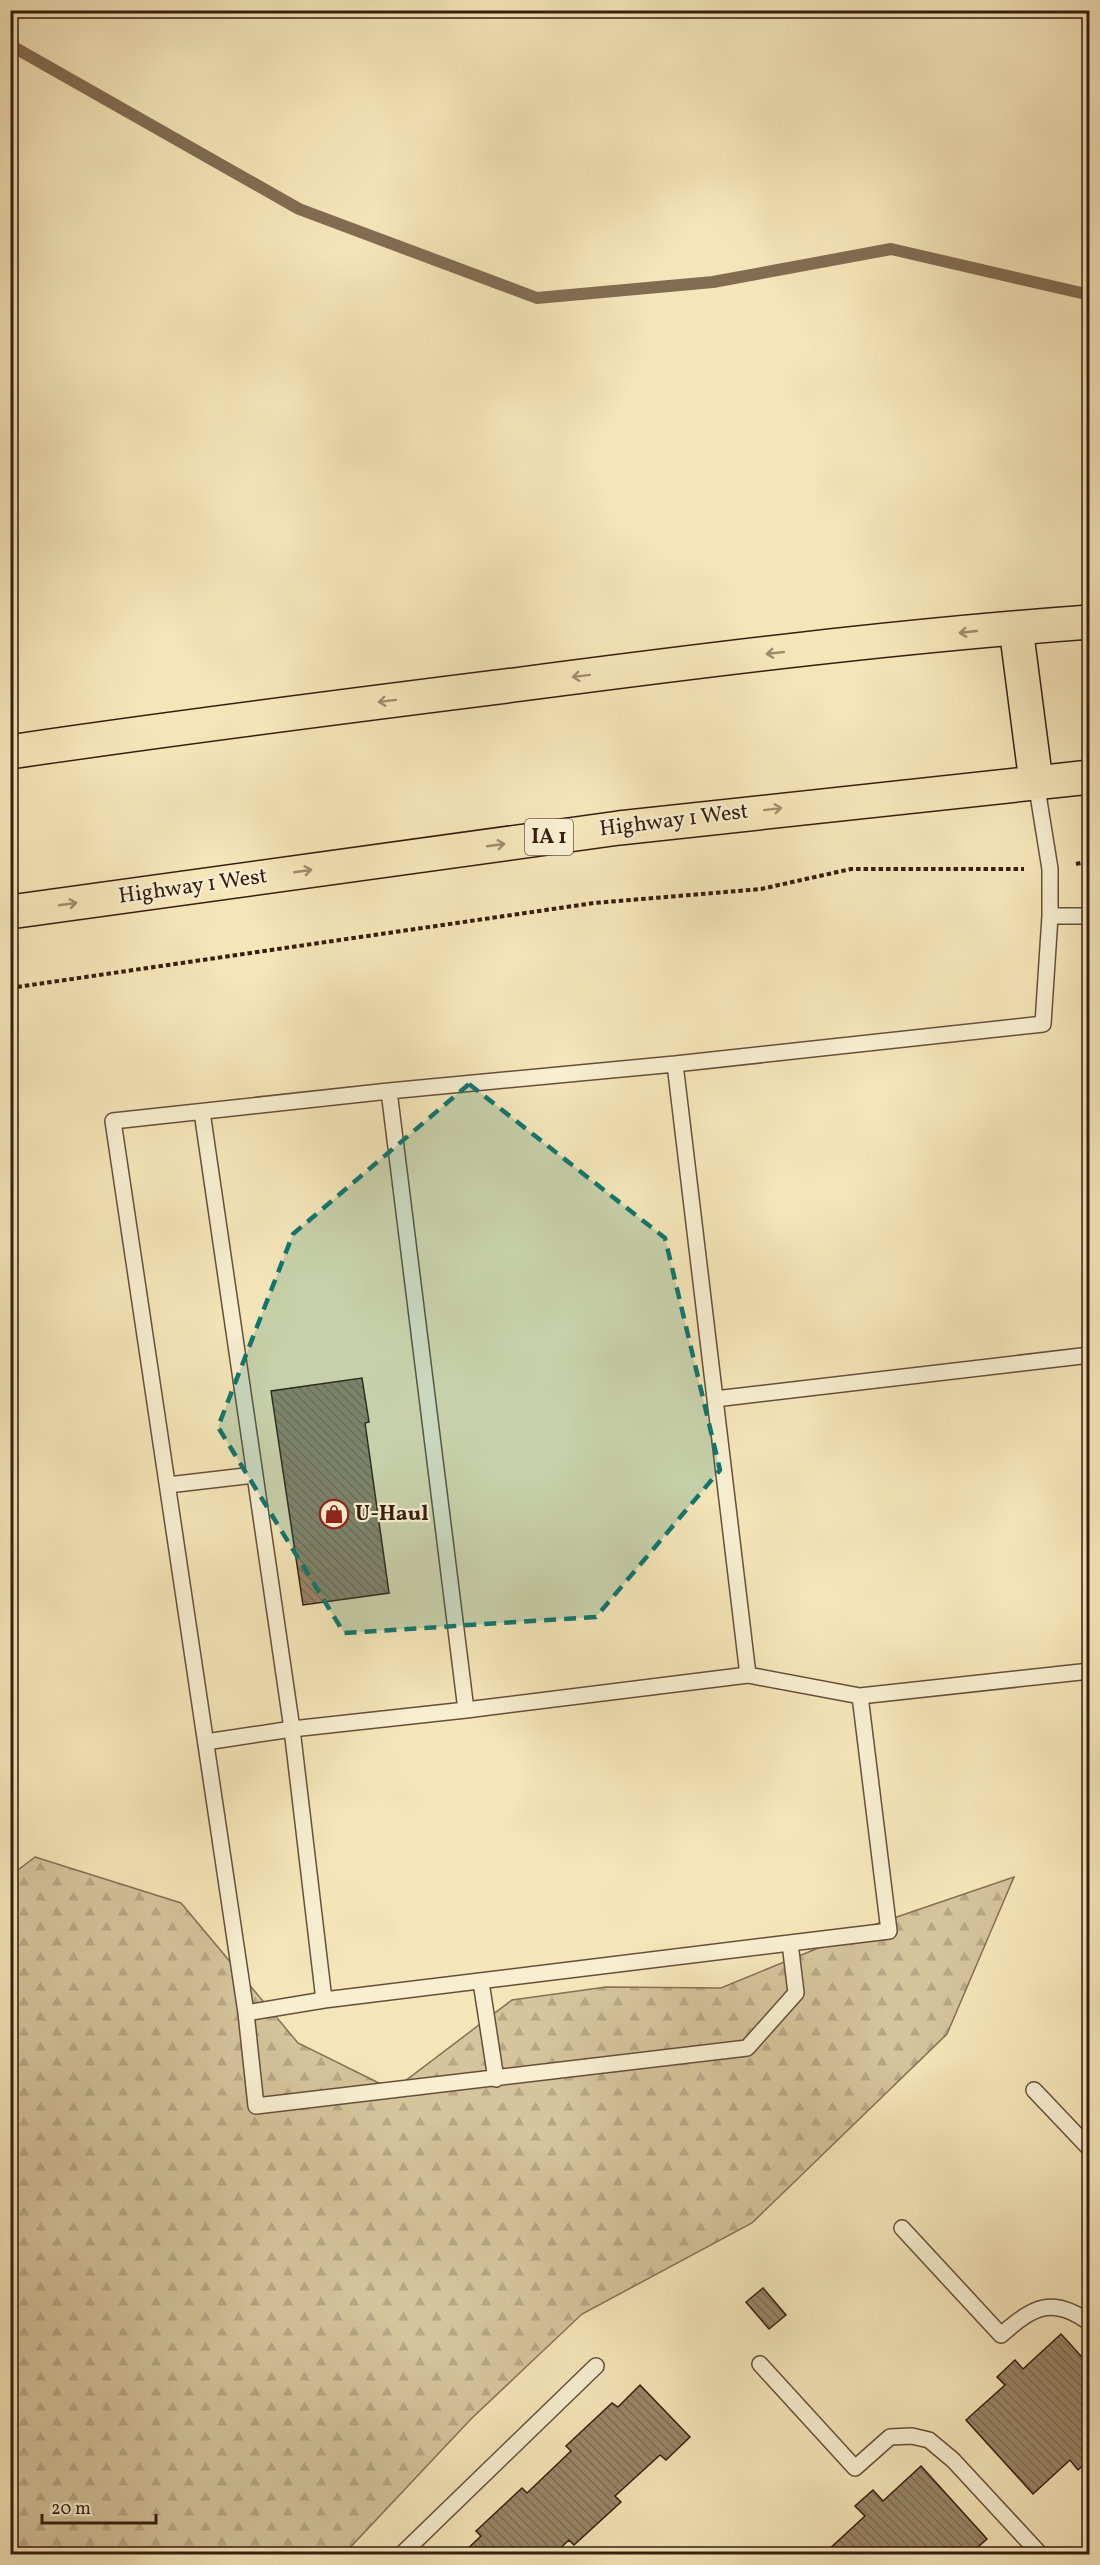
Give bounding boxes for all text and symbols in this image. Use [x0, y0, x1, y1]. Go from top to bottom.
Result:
one-way arrow [959, 626, 979, 637]
one-way arrow [765, 648, 785, 659]
one-way arrow [572, 671, 591, 682]
one-way arrow [378, 695, 398, 706]
street label: Highway 1 West [598, 796, 750, 846]
one-way arrow [763, 804, 783, 815]
road number: IA 1 [525, 819, 573, 855]
one-way arrow [486, 839, 506, 850]
street label: Highway 1 West [117, 861, 270, 913]
one-way arrow [293, 866, 313, 877]
one-way arrow [58, 898, 78, 909]
shop icon: U-Haul [318, 1498, 350, 1530]
place label: U-Haul [355, 1499, 429, 1530]
scale bar [42, 2487, 156, 2525]
text: 20 m [51, 2497, 91, 2522]

